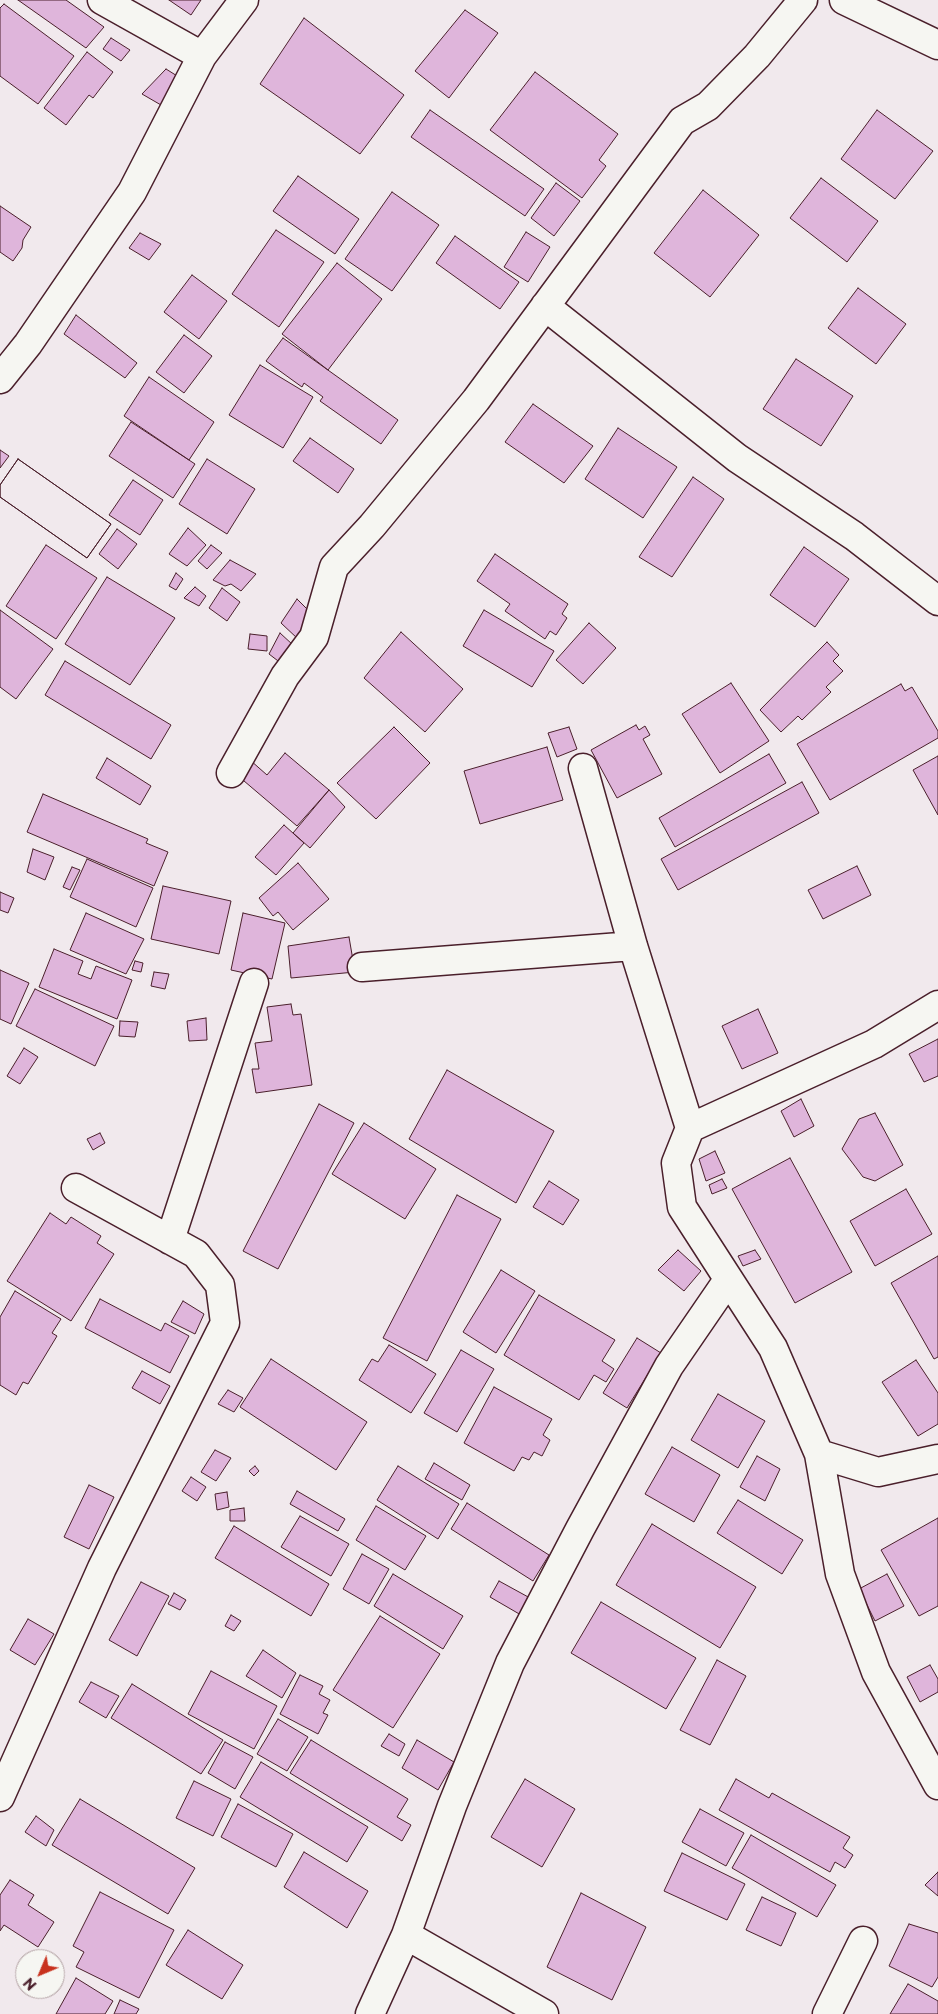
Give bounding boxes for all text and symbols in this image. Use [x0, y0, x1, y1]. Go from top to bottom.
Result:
north arrow [15, 1949, 65, 1999]
text: N [18, 1973, 41, 1996]

